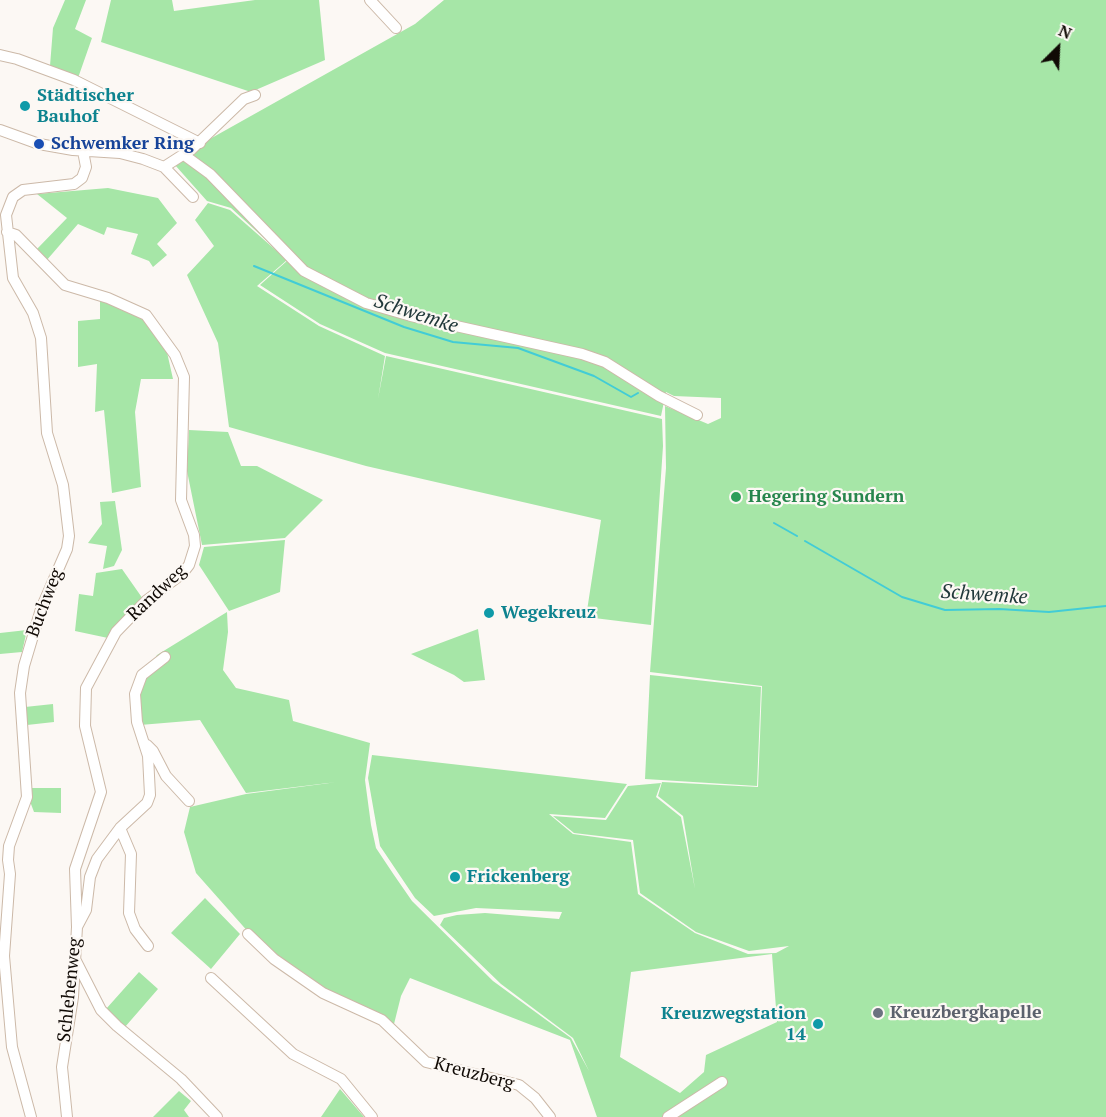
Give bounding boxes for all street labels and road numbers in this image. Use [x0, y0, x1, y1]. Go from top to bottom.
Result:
street label: Randweg [123, 560, 191, 626]
street label: Buchweg [22, 566, 68, 640]
street label: Schlehenweg [54, 937, 86, 1043]
street label: Kreuzberg [432, 1053, 516, 1095]

